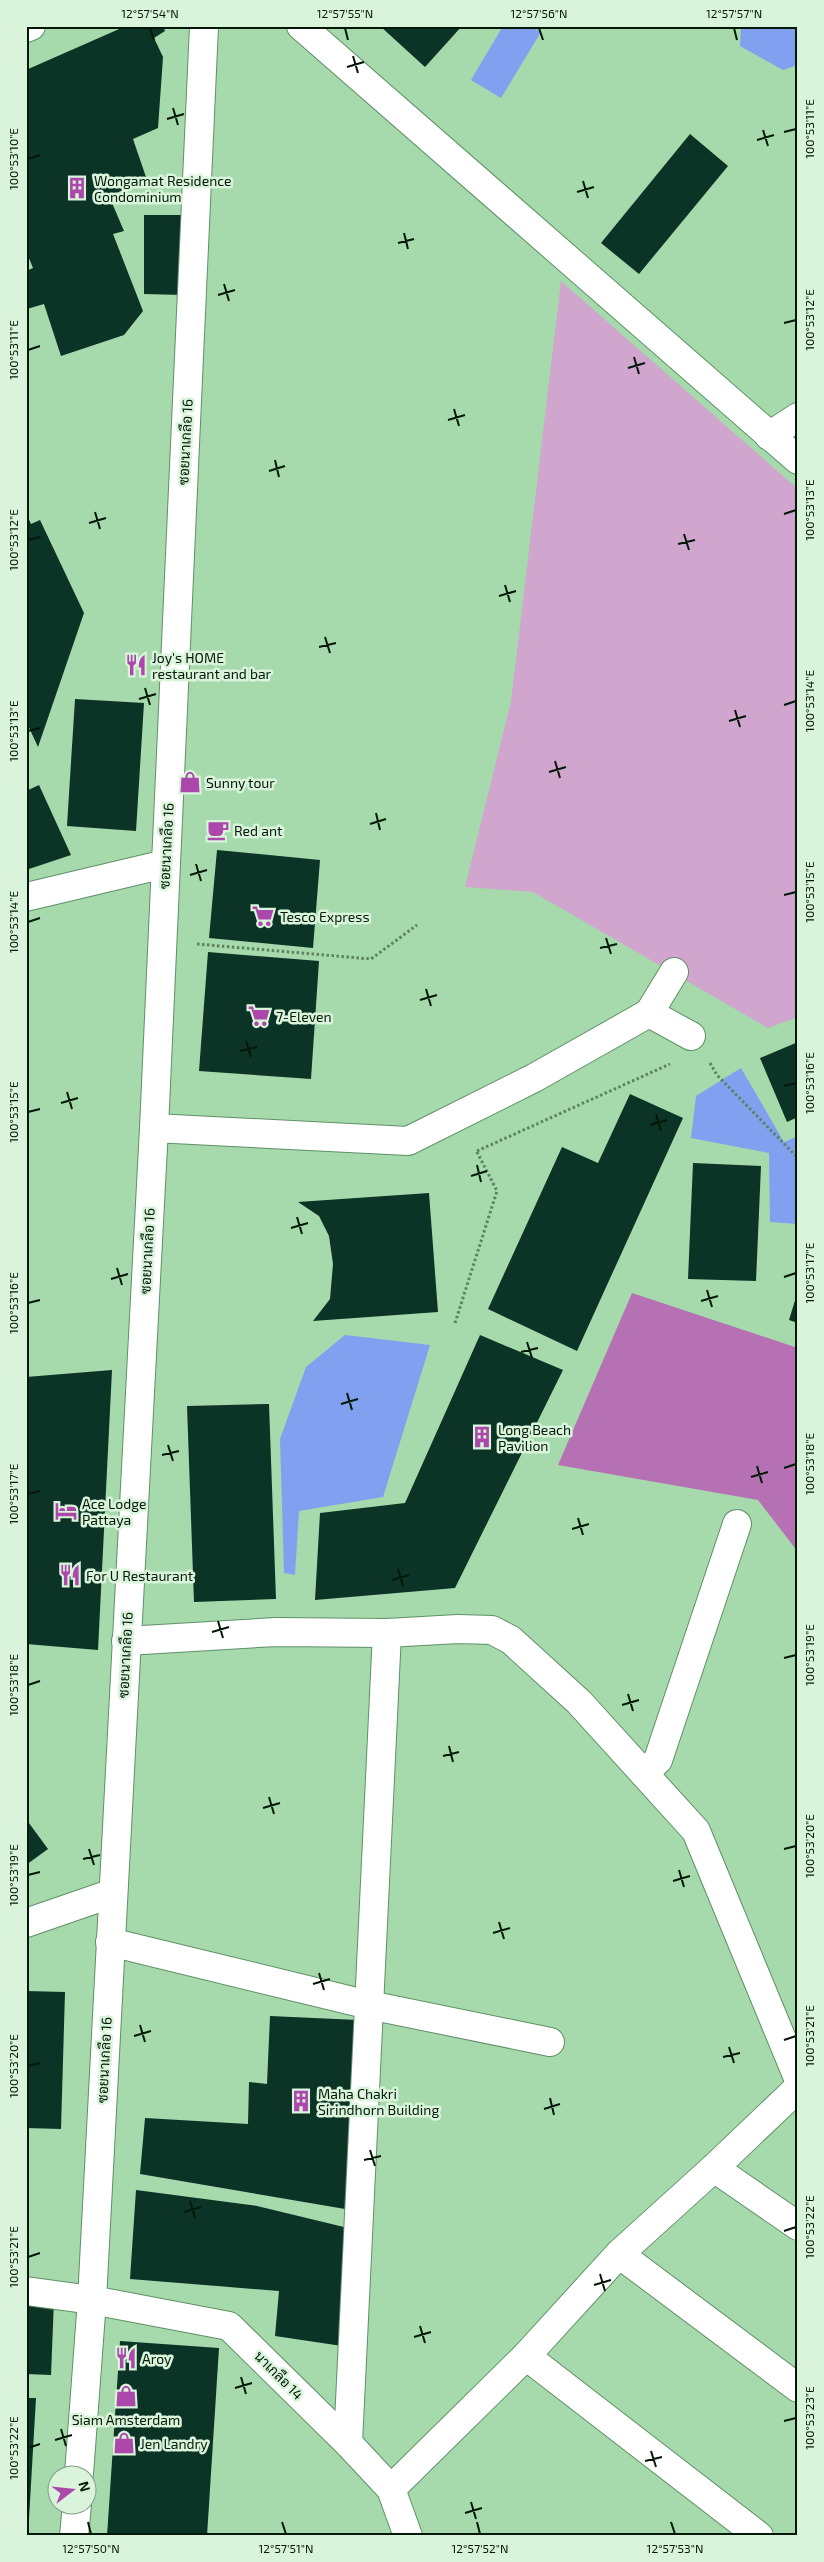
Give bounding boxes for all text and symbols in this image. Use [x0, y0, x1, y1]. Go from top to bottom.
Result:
text: 12°57'54"N [121, 6, 179, 20]
text: 12°57'55"N [317, 6, 373, 20]
text: 12°57'56"N [511, 6, 567, 20]
text: 12°57'57"N [706, 6, 762, 20]
text: 100°53'11"E [802, 99, 816, 159]
text: 100°53'10"E [6, 128, 20, 190]
place label: Wongamat Residence Condominium [94, 172, 232, 205]
building icon: Wongamat Residence Condominium [64, 175, 90, 201]
text: 100°53'12"E [802, 289, 816, 351]
text: 100°53'11"E [6, 320, 20, 380]
street label: ซอยนาเกลือ 16 [174, 399, 196, 485]
text: 100°53'13"E [802, 479, 816, 541]
text: 100°53'12"E [6, 509, 20, 571]
place label: Joy's HOME restaurant and bar [152, 649, 272, 682]
restaurant icon: Joy's HOME restaurant and bar [123, 652, 149, 678]
text: 100°53'14"E [802, 670, 816, 732]
text: 100°53'13"E [6, 700, 20, 762]
shop icon: Sunny tour [177, 769, 203, 795]
place label: Sunny tour [206, 774, 275, 791]
street label: ซอยนาเกลือ 16 [155, 803, 177, 889]
cafe icon: Red ant [205, 817, 231, 843]
place label: Red ant [234, 822, 282, 839]
text: 100°53'15"E [802, 861, 816, 923]
text: 100°53'14"E [6, 891, 20, 953]
supermarket icon: Tesco Express [250, 903, 276, 929]
place label: Tesco Express [280, 908, 370, 925]
supermarket icon: 7-Eleven [246, 1003, 272, 1029]
place label: 7-Eleven [276, 1008, 332, 1025]
text: 100°53'16"E [802, 1052, 816, 1114]
text: 100°53'15"E [6, 1081, 20, 1143]
street label: ซอยนาเกลือ 16 [136, 1208, 158, 1294]
text: 100°53'17"E [802, 1242, 816, 1304]
text: 100°53'16"E [6, 1272, 20, 1334]
place label: Long Beach Pavilion [498, 1421, 571, 1454]
building icon: Long Beach Pavilion [469, 1424, 495, 1450]
text: 100°53'18"E [802, 1433, 816, 1495]
text: 100°53'17"E [6, 1463, 20, 1525]
place label: Ace Lodge Pattaya [82, 1495, 147, 1528]
hotel icon: Ace Lodge Pattaya [53, 1498, 79, 1524]
restaurant icon: For U Restaurant [57, 1562, 83, 1588]
place label: For U Restaurant [86, 1567, 193, 1584]
street label: ซอยนาเกลือ 16 [114, 1612, 136, 1698]
text: 100°53'19"E [802, 1624, 816, 1686]
text: 100°53'18"E [6, 1654, 20, 1716]
text: 100°53'20"E [802, 1814, 816, 1878]
text: 100°53'19"E [6, 1844, 20, 1906]
text: 100°53'21"E [802, 2005, 816, 2067]
street label: ซอยนาเกลือ 16 [93, 2017, 115, 2103]
text: 100°53'20"E [6, 2034, 20, 2098]
place label: Maha Chakri Sirindhorn Building [318, 2085, 439, 2118]
building icon: Maha Chakri Sirindhorn Building [288, 2088, 314, 2114]
text: 100°53'22"E [802, 2195, 816, 2259]
text: 100°53'21"E [6, 2226, 20, 2288]
restaurant icon: Aroy [113, 2345, 139, 2371]
street label: นาเกลือ 14 [251, 2347, 307, 2403]
place label: Aroy [142, 2350, 172, 2367]
shop icon: Siam Amsterdam [113, 2383, 139, 2409]
text: 100°53'23"E [802, 2386, 816, 2450]
place label: Siam Amsterdam [72, 2411, 180, 2428]
text: 100°53'22"E [6, 2416, 20, 2480]
shop icon: Jen Landry [111, 2430, 137, 2456]
place label: Jen Landry [140, 2435, 208, 2452]
north arrow [48, 2464, 98, 2514]
text: N [75, 2479, 95, 2493]
text: 12°57'50"N [62, 2541, 120, 2555]
text: 12°57'51"N [259, 2541, 313, 2555]
text: 12°57'52"N [452, 2541, 508, 2555]
text: 12°57'53"N [647, 2541, 703, 2555]

